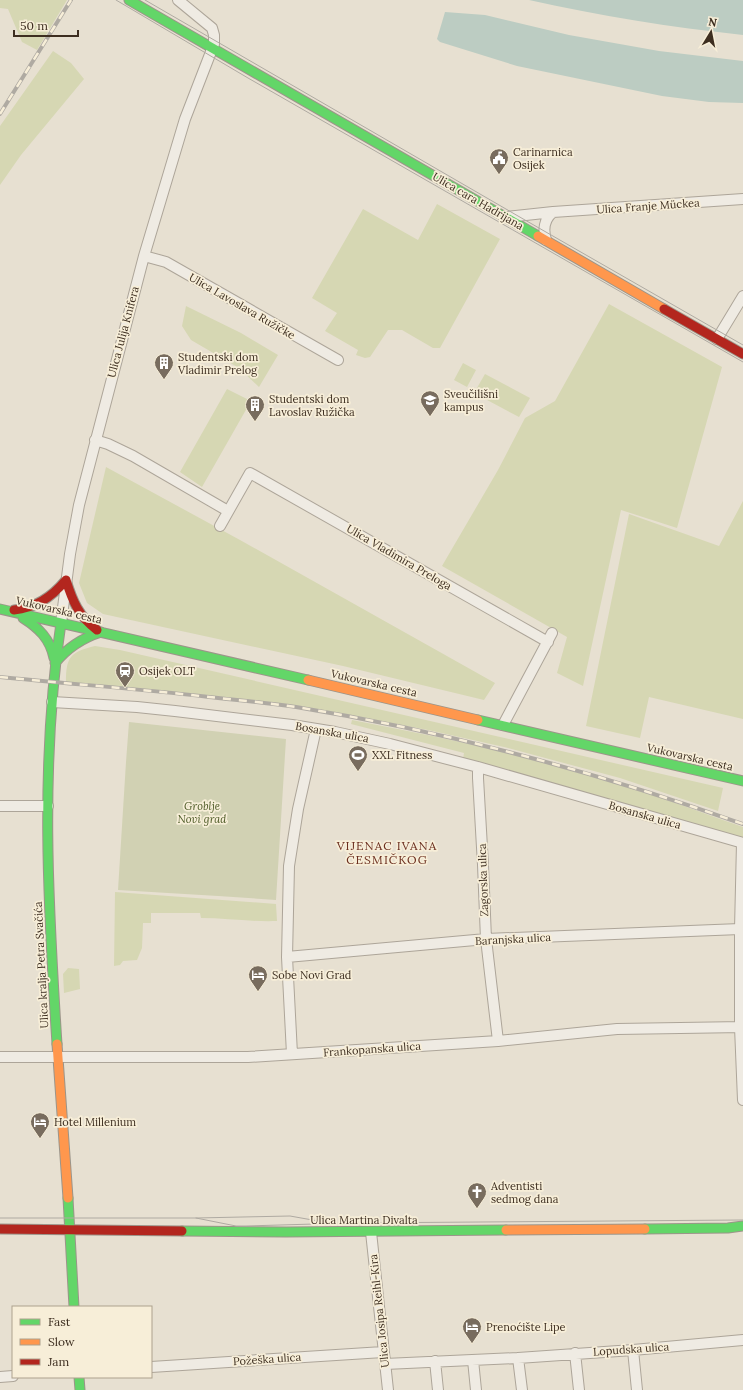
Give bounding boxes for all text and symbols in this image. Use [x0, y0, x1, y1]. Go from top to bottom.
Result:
scale bar [14, 12, 78, 38]
north arrow [691, 12, 731, 52]
text: N [707, 15, 719, 30]
text: 50 m [20, 18, 48, 33]
place label: Carinarnica Osijek [513, 145, 573, 172]
public building icon: Carinarnica Osijek [488, 147, 510, 175]
street label: Ulica cara Hadrijana [430, 169, 526, 233]
street label: Ulica Franje Mückea [596, 195, 700, 217]
street label: Ulica Lavoslava Ružičke [186, 270, 298, 342]
street label: Ulica Julija Knifera [104, 284, 142, 379]
place label: Studentski dom Vladimir Prelog [177, 350, 258, 377]
building icon: Studentski dom Vladimir Prelog [153, 352, 175, 380]
place label: Sveučilišni kampus [444, 387, 498, 414]
school or university icon: Sveučilišni kampus [419, 389, 441, 417]
place label: Studentski dom Lavoslav Ružička [269, 392, 355, 419]
building icon: Studentski dom Lavoslav Ružička [244, 394, 266, 422]
street label: Ulica Vladimira Preloga [344, 521, 454, 593]
street label: Vukovarska cesta [14, 593, 104, 627]
station icon: Osijek OLT [114, 660, 136, 688]
place label: Osijek OLT [139, 664, 195, 678]
street label: Vukovarska cesta [329, 666, 419, 700]
street label: Bosanska ulica [294, 719, 370, 745]
street label: Vukovarska cesta [645, 740, 735, 774]
sports icon: XXL Fitness [347, 744, 369, 772]
place label: XXL Fitness [372, 748, 432, 762]
street label: Bosanska ulica [607, 798, 683, 832]
park label: Groblje Novi grad [178, 799, 227, 826]
district label: VIJENAC IVANA ČESMIČKOG [336, 838, 437, 867]
street label: Zagorska ulica [475, 843, 491, 917]
street label: Ulica kralja Petra Svačića [31, 901, 51, 1029]
street label: Baranjska ulica [475, 930, 552, 948]
hotel icon: Sobe Novi Grad [247, 964, 269, 992]
place label: Sobe Novi Grad [272, 968, 352, 982]
street label: Frankopanska ulica [323, 1039, 422, 1059]
hotel icon: Hotel Millenium [29, 1111, 51, 1139]
place label: Hotel Millenium [54, 1115, 136, 1129]
place label: Adventisti sedmog dana [490, 1179, 559, 1206]
church icon: Adventisti sedmog dana [466, 1181, 488, 1209]
street label: Ulica Martina Divalta [310, 1213, 418, 1227]
street label: Ulica Josipa Reihl-Kira [366, 1253, 392, 1369]
legend [12, 1306, 152, 1378]
text: Fast [48, 1314, 71, 1329]
hotel icon: Prenoćište Lipe [461, 1316, 483, 1344]
place label: Prenoćište Lipe [486, 1320, 566, 1334]
text: Slow [48, 1334, 75, 1349]
street label: Lopudska ulica [592, 1339, 670, 1359]
street label: Požeška ulica [232, 1350, 302, 1368]
text: Jam [47, 1354, 69, 1369]

